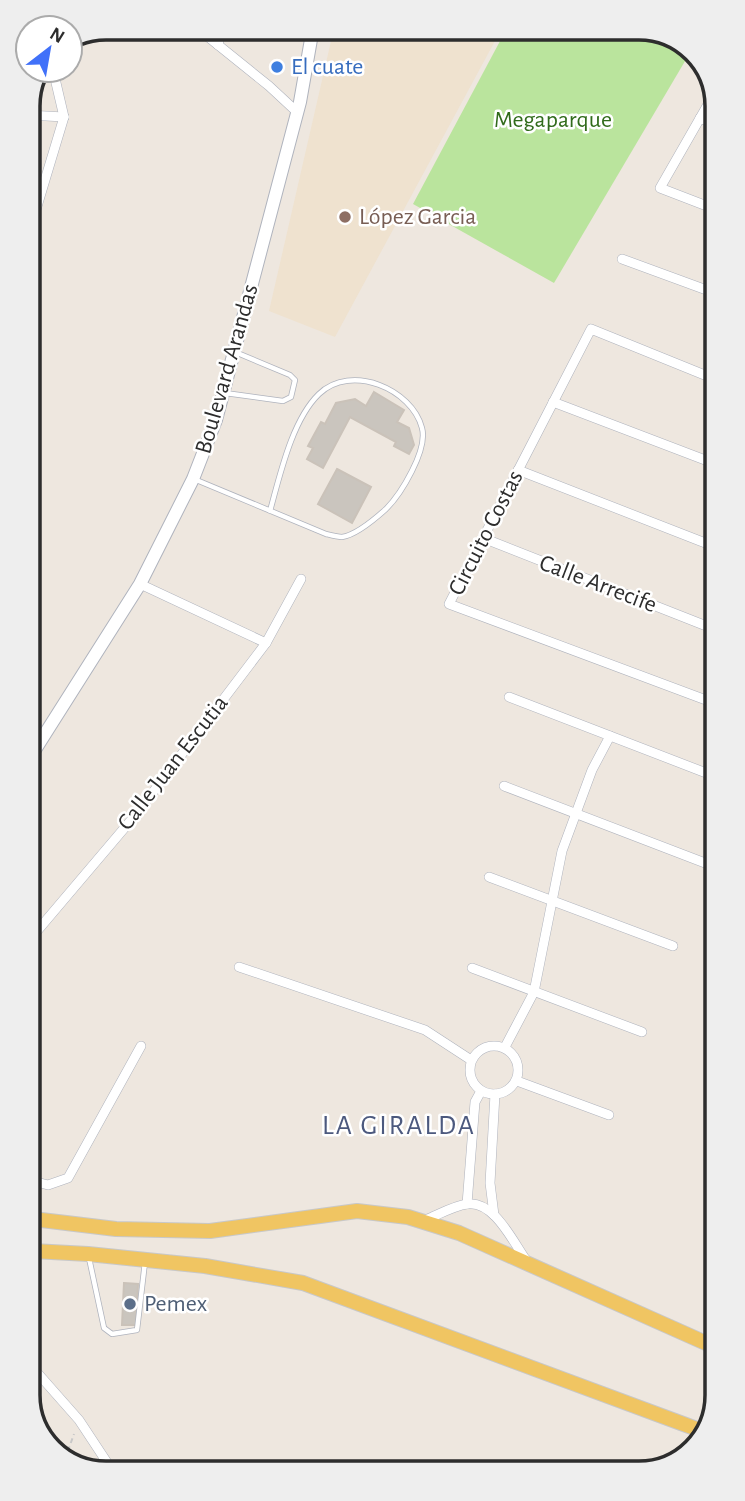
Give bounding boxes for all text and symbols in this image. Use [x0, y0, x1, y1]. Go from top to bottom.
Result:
north arrow [14, 14, 84, 84]
text: N [46, 24, 68, 47]
place label: El cuate [291, 55, 363, 79]
marker: El cuate [269, 59, 285, 75]
park label: Megaparque [494, 108, 612, 132]
place label: López Garcia [359, 205, 476, 229]
marker: López Garcia [337, 209, 353, 225]
street label: Boulevard Arandas [191, 281, 263, 457]
street label: Circuito Costas [444, 467, 528, 599]
street label: Calle Arrecife [536, 551, 660, 617]
street label: Calle Juan Escutia [113, 691, 233, 835]
district label: LA GIRALDA [322, 1112, 476, 1140]
place label: Pemex [144, 1292, 208, 1316]
marker: Pemex [122, 1296, 138, 1312]

